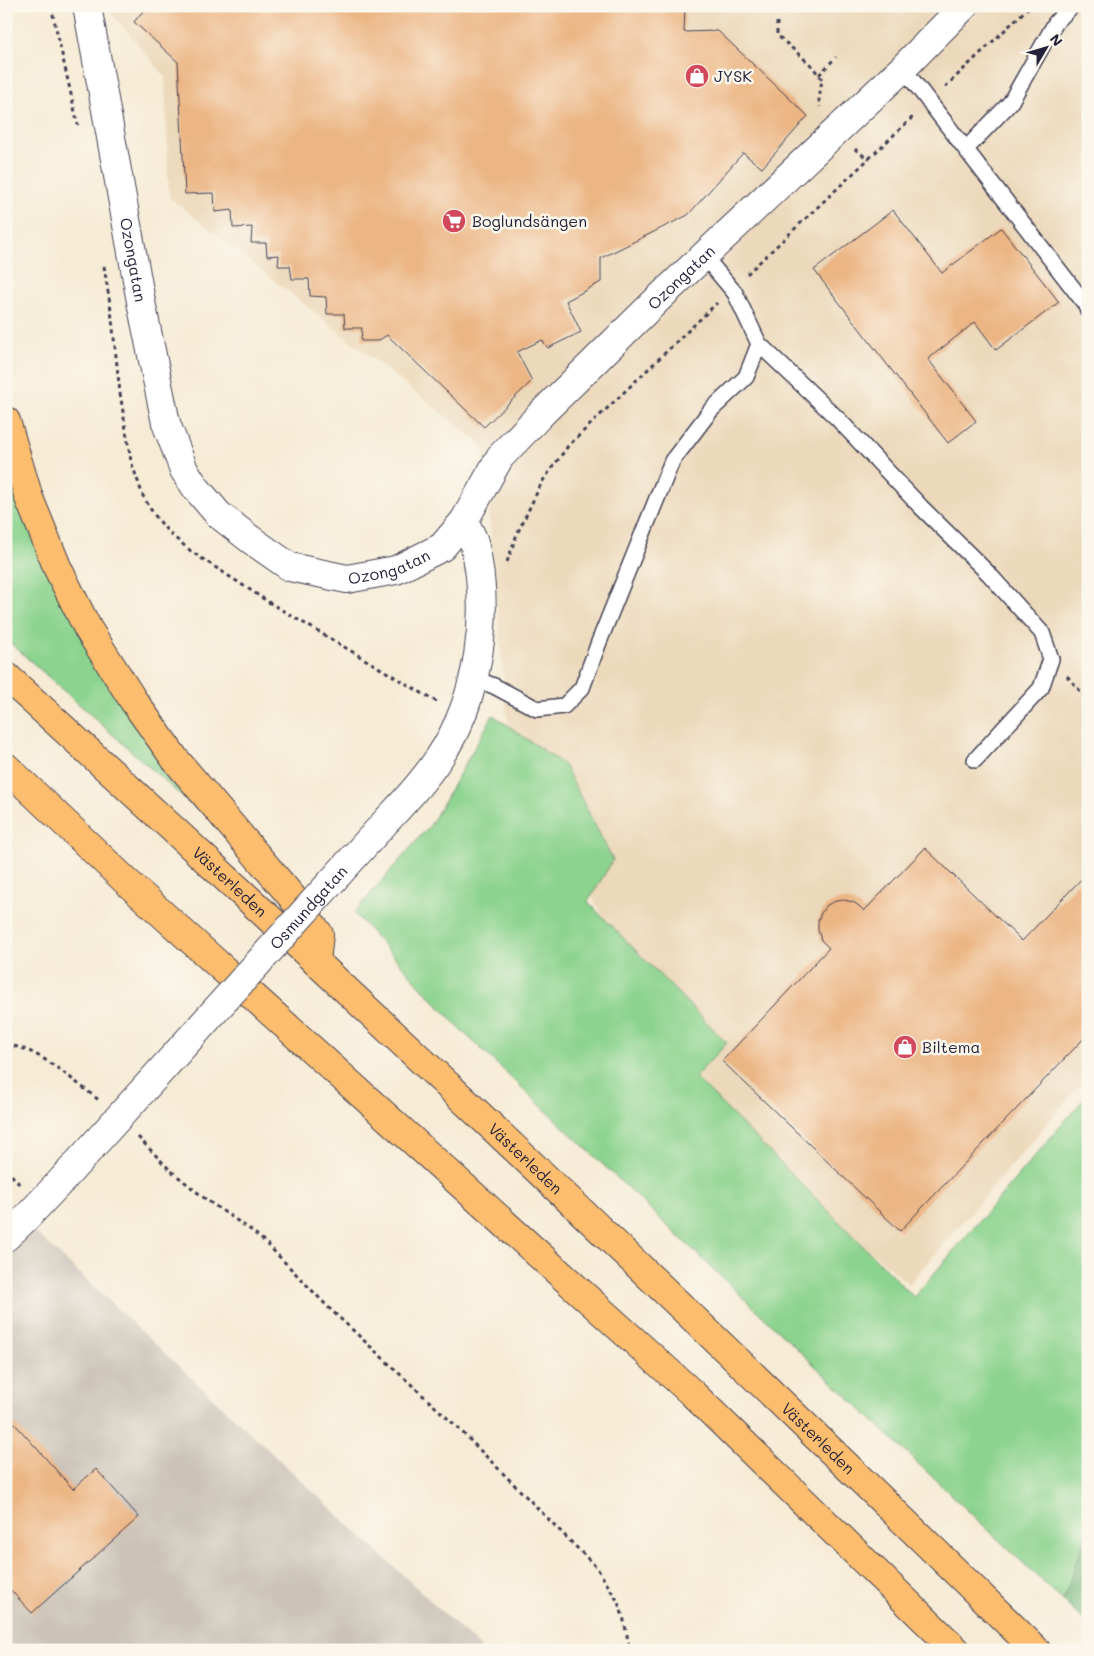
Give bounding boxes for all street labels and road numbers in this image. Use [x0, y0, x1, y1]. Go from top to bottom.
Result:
street label: Ozongatan [116, 216, 152, 303]
street label: Ozongatan [643, 240, 719, 314]
street label: Ozongatan [346, 544, 433, 589]
street label: Västerleden [188, 841, 272, 921]
street label: Osmundgatan [265, 861, 351, 953]
street label: Västerleden [484, 1118, 567, 1198]
street label: Västerleden [777, 1398, 860, 1478]

